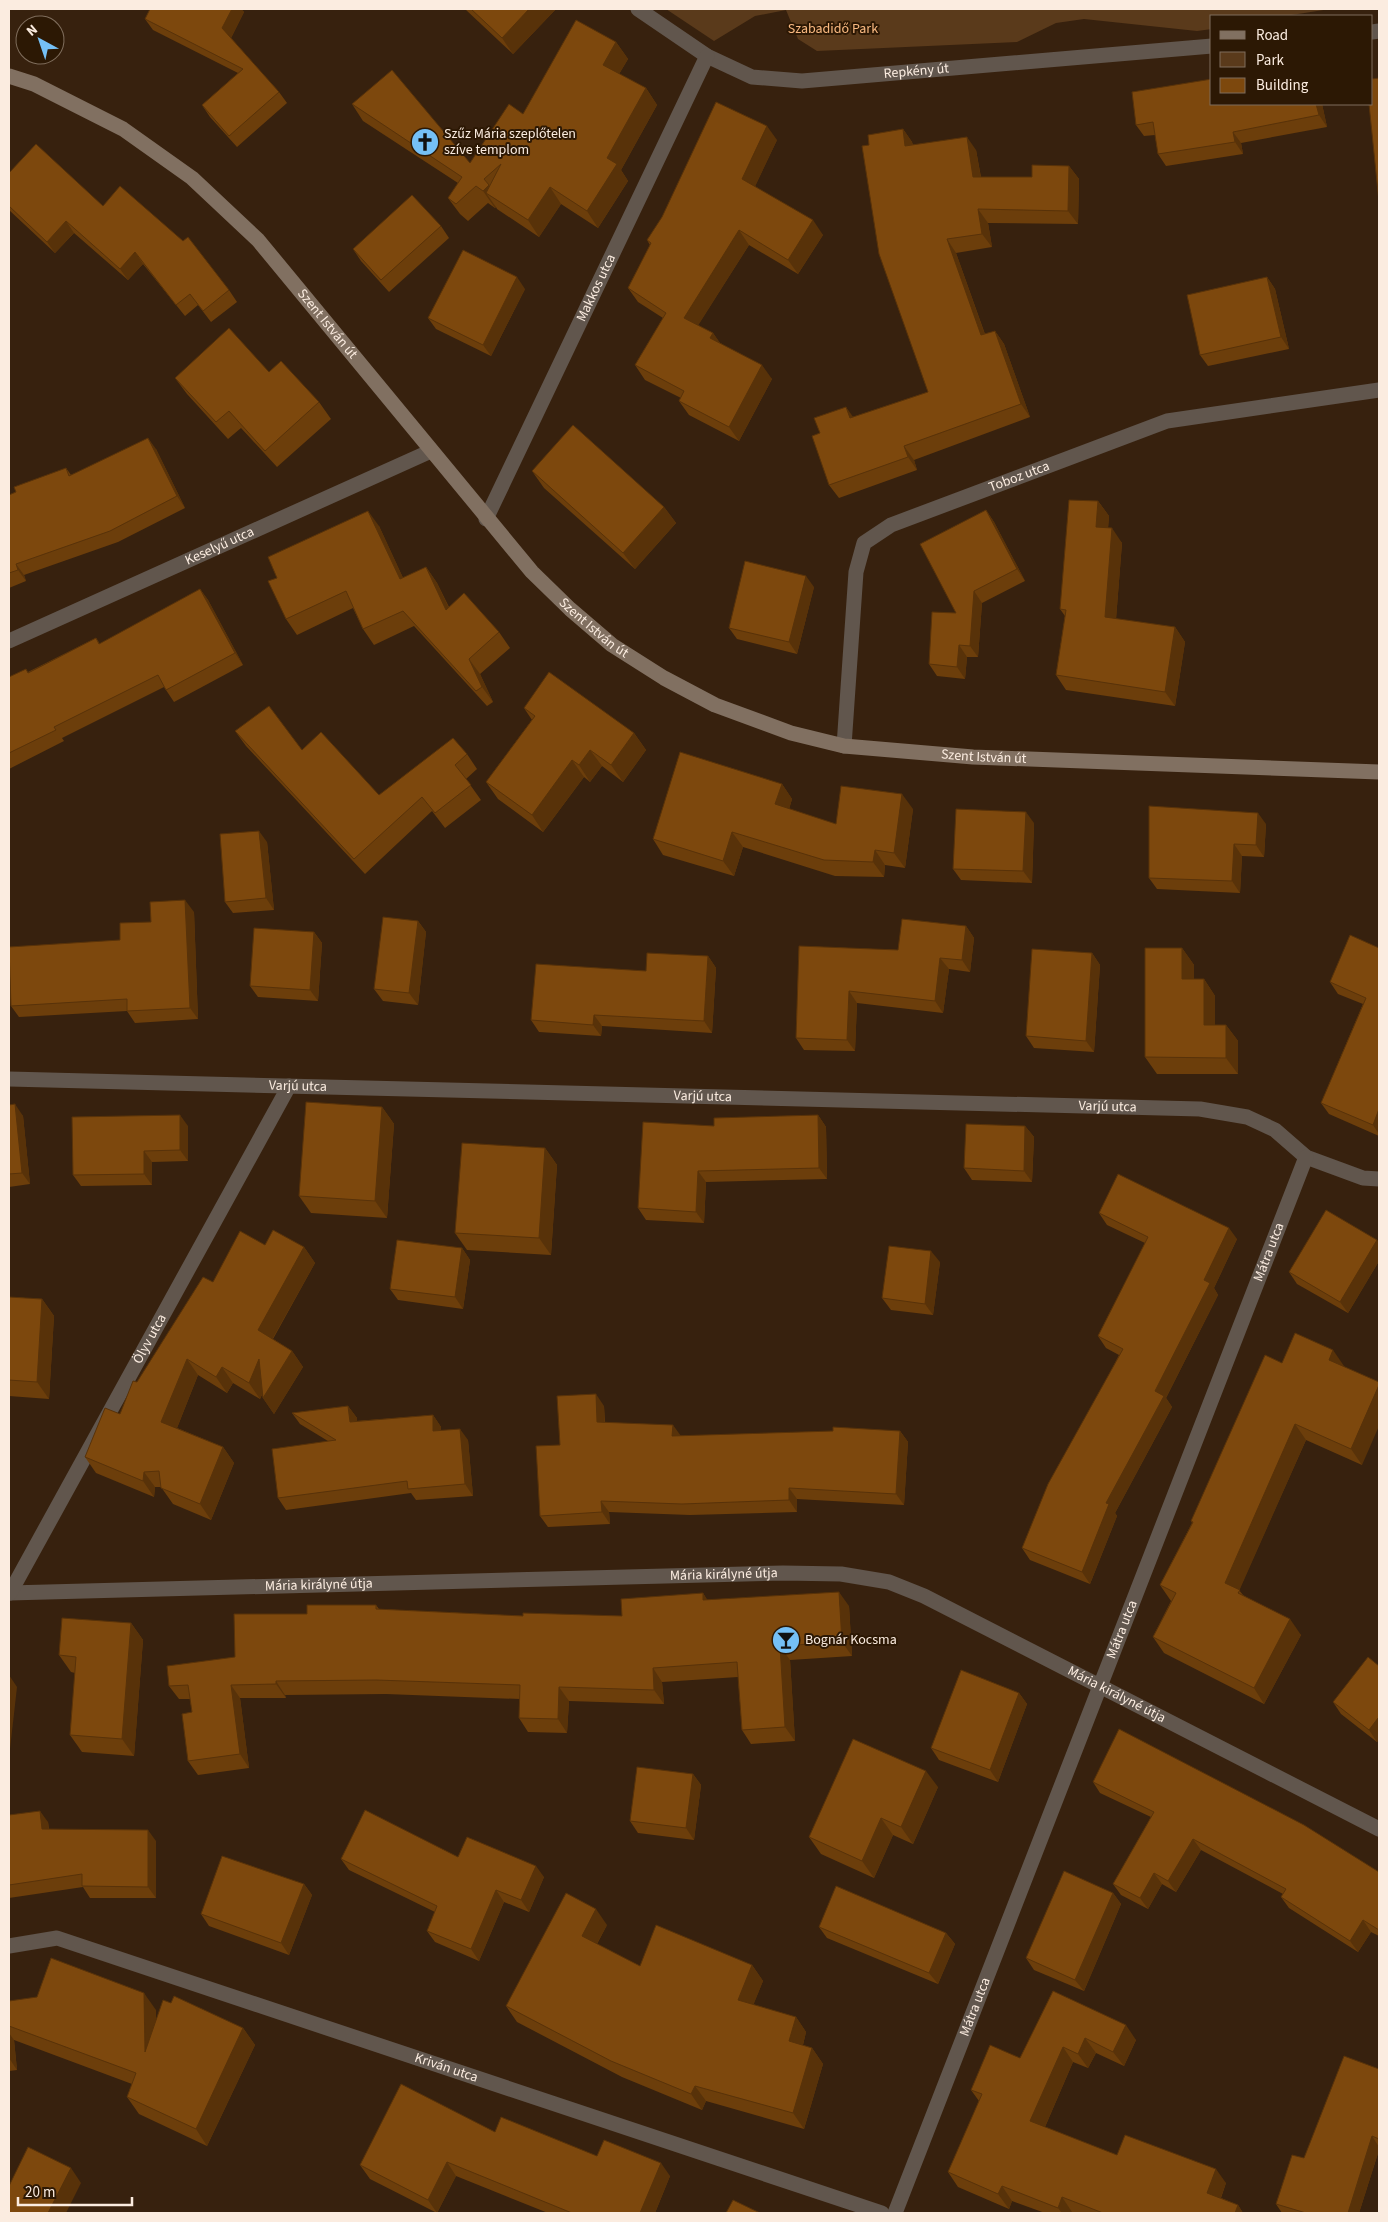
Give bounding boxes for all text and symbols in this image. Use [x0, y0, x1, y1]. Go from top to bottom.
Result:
north arrow [15, 15, 65, 65]
legend [1210, 15, 1373, 105]
park label: Szabadidő Park [788, 19, 878, 39]
text: N [22, 20, 42, 41]
text: Road [1256, 25, 1288, 46]
text: Park [1256, 50, 1285, 71]
street label: Repkény út [883, 58, 950, 84]
text: Building [1256, 75, 1309, 96]
place label: Szűz Mária szeplőtelen szíve templom [444, 124, 576, 160]
church icon: Szűz Mária szeplőtelen szíve templom [410, 127, 440, 157]
street label: Makkos utca [572, 251, 621, 325]
street label: Szent István út [292, 285, 362, 364]
street label: Toboz utca [986, 456, 1053, 497]
street label: Keselyű utca [182, 522, 257, 570]
street label: Szent István út [554, 593, 633, 663]
street label: Szent István út [940, 744, 1027, 769]
street label: Varjú utca [269, 1076, 327, 1097]
street label: Varjú utca [673, 1086, 732, 1107]
street label: Varjú utca [1078, 1096, 1137, 1117]
street label: Mátra utca [1248, 1220, 1289, 1285]
street label: Ölyv utca [128, 1310, 172, 1368]
street label: Mária királyné útja [670, 1563, 778, 1586]
street label: Mária királyné útja [265, 1574, 373, 1596]
street label: Mátra utca [1102, 1597, 1143, 1662]
bar icon: Bognár Kocsma [771, 1625, 801, 1655]
place label: Bognár Kocsma [805, 1630, 897, 1650]
street label: Mária királyné útja [1064, 1661, 1169, 1728]
street label: Mátra utca [955, 1975, 996, 2039]
street label: Kriván utca [412, 2048, 481, 2088]
scale bar [18, 2174, 131, 2206]
text: 20 m [25, 2182, 55, 2203]

